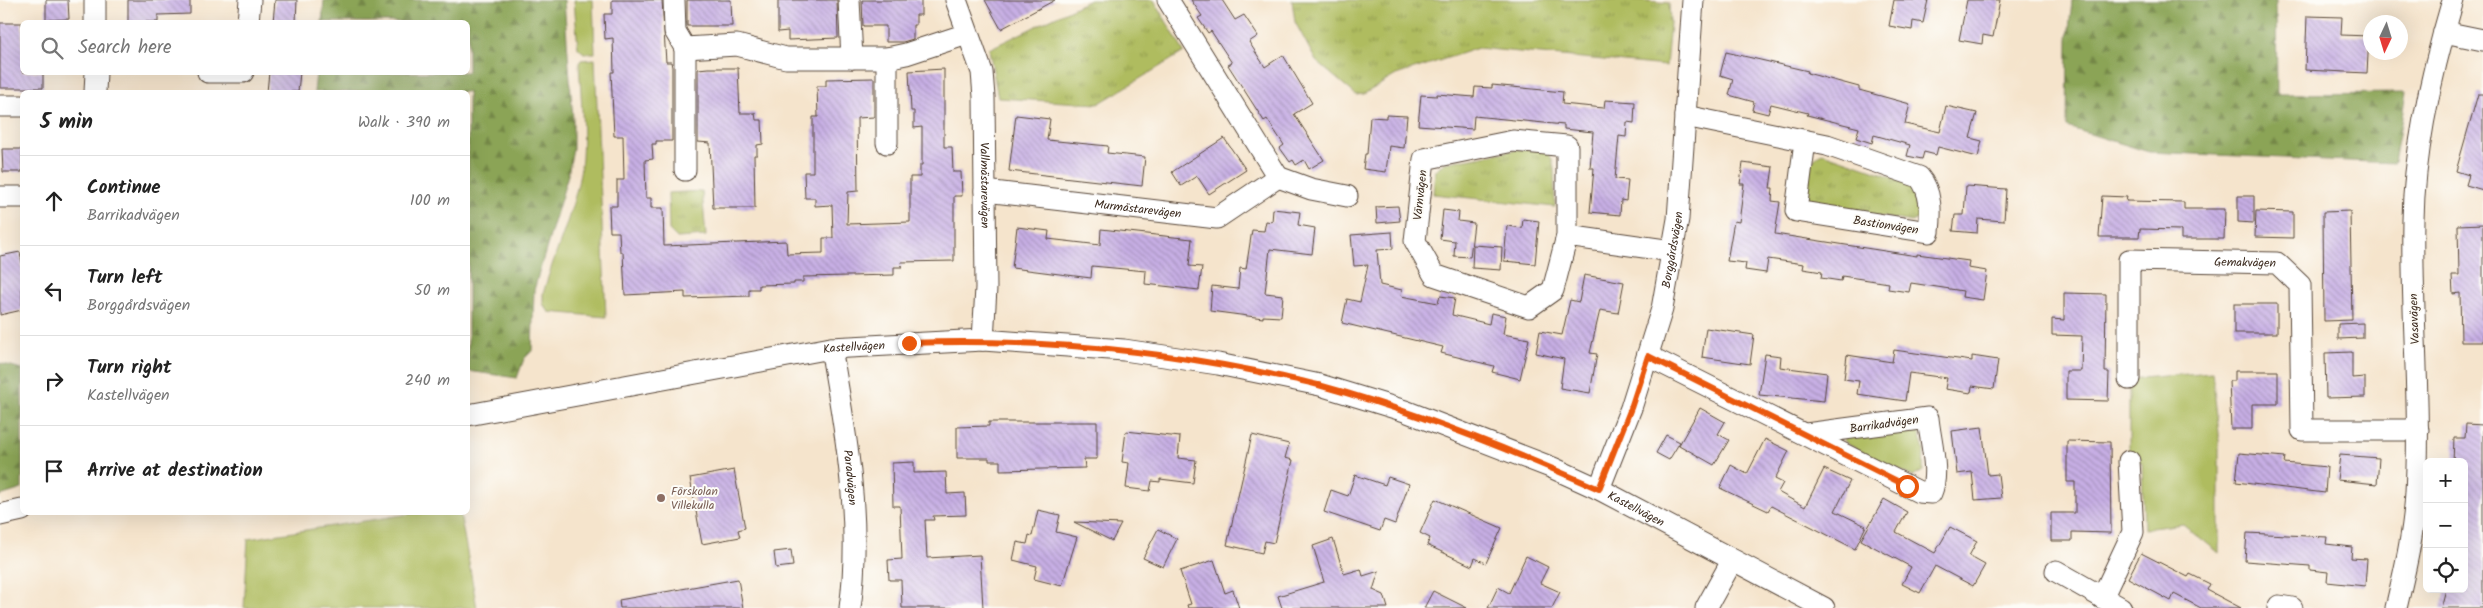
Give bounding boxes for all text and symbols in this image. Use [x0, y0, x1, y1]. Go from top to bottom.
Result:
north arrow [2363, 15, 2408, 60]
search box [20, 20, 470, 75]
text: Search here [78, 33, 172, 63]
icon: search [38, 34, 66, 62]
text: 5 min [40, 106, 93, 139]
text: Walk · 390 m [358, 110, 450, 135]
street label: Vallmästarevägen [974, 142, 994, 229]
street label: Värnvägen [1408, 169, 1433, 221]
text: Continue [87, 173, 160, 203]
icon: ahead [40, 187, 68, 215]
text: 100 m [410, 188, 450, 213]
street label: Murmästarevägen [1093, 195, 1182, 224]
text: Barrikadvägen [87, 203, 180, 228]
street label: Borggårdsvägen [1657, 211, 1688, 290]
street label: Bastionvägen [1852, 211, 1920, 240]
street label: Gemakvägen [2214, 253, 2276, 273]
text: Turn left [87, 263, 162, 293]
icon: left [40, 277, 68, 305]
text: 50 m [414, 278, 450, 303]
text: Borggårdsvägen [87, 293, 190, 318]
street label: Vasavägen [2404, 293, 2425, 345]
route end [898, 332, 921, 355]
street label: Kastellvägen [821, 336, 885, 359]
text: Turn right [87, 353, 172, 383]
icon: right [40, 367, 68, 395]
text: 240 m [405, 368, 450, 393]
text: Kastellvägen [87, 383, 170, 408]
street label: Barrikadvägen [1848, 410, 1920, 439]
street label: Paradvägen [837, 449, 862, 506]
text: Arrive at destination [87, 456, 263, 486]
icon: arrive [40, 457, 68, 485]
map controls [2423, 458, 2468, 593]
button: + [2423, 458, 2468, 503]
route start [1896, 475, 1919, 498]
place label: Förskolan Villekulla [671, 482, 718, 515]
street label: Kastellvägen [1604, 486, 1668, 532]
marker: Förskolan Villekulla [655, 492, 667, 504]
button: − [2423, 503, 2468, 548]
button: locate [2423, 548, 2468, 593]

